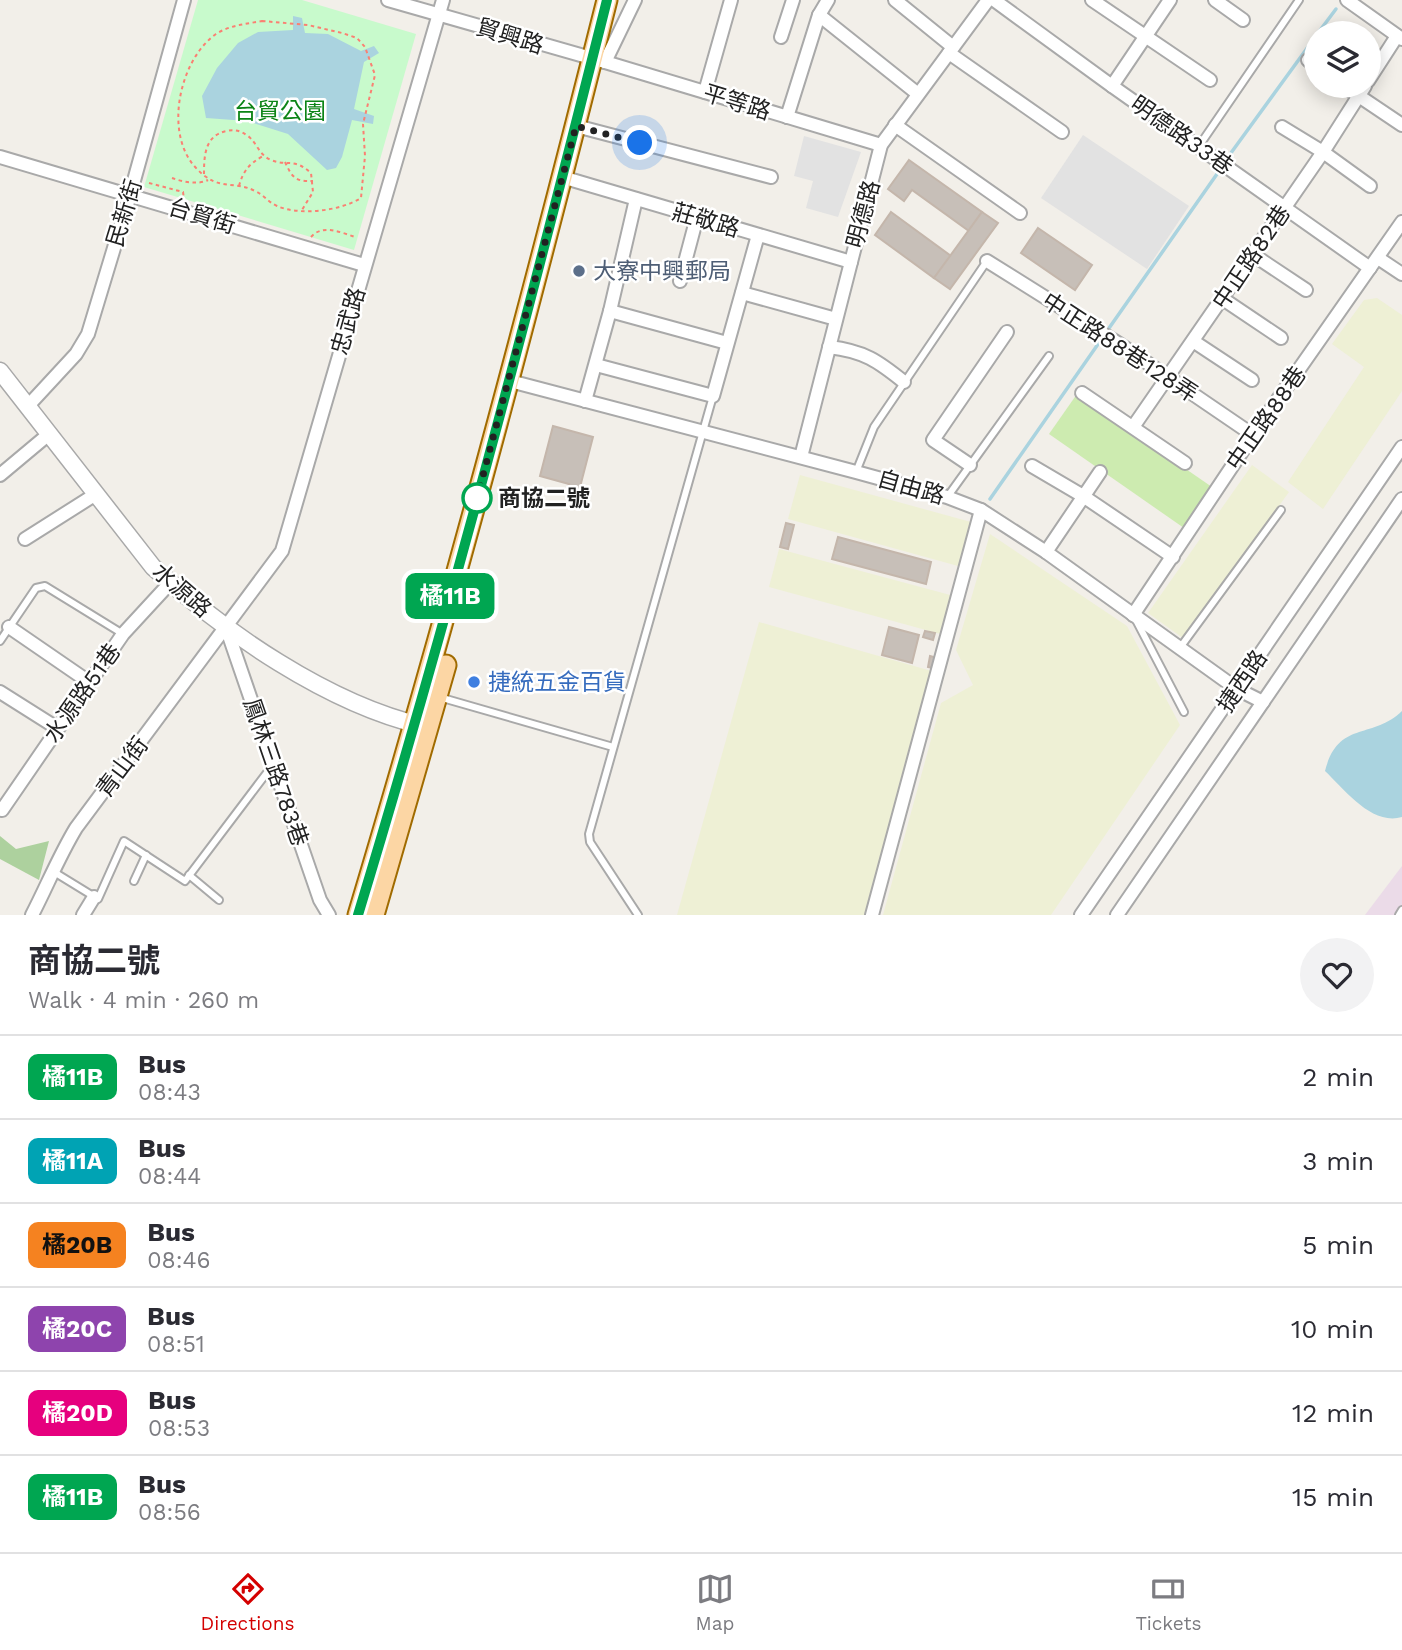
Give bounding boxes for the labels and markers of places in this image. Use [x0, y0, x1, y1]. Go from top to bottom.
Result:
place label: 大寮中興郵局 [593, 258, 731, 285]
marker: 大寮中興郵局 [571, 263, 587, 279]
marker: 商協二號 [462, 483, 492, 513]
place label: 商協二號 [498, 485, 590, 512]
place label: 捷統五金百貨 [488, 669, 626, 696]
marker: 捷統五金百貨 [466, 674, 482, 690]

